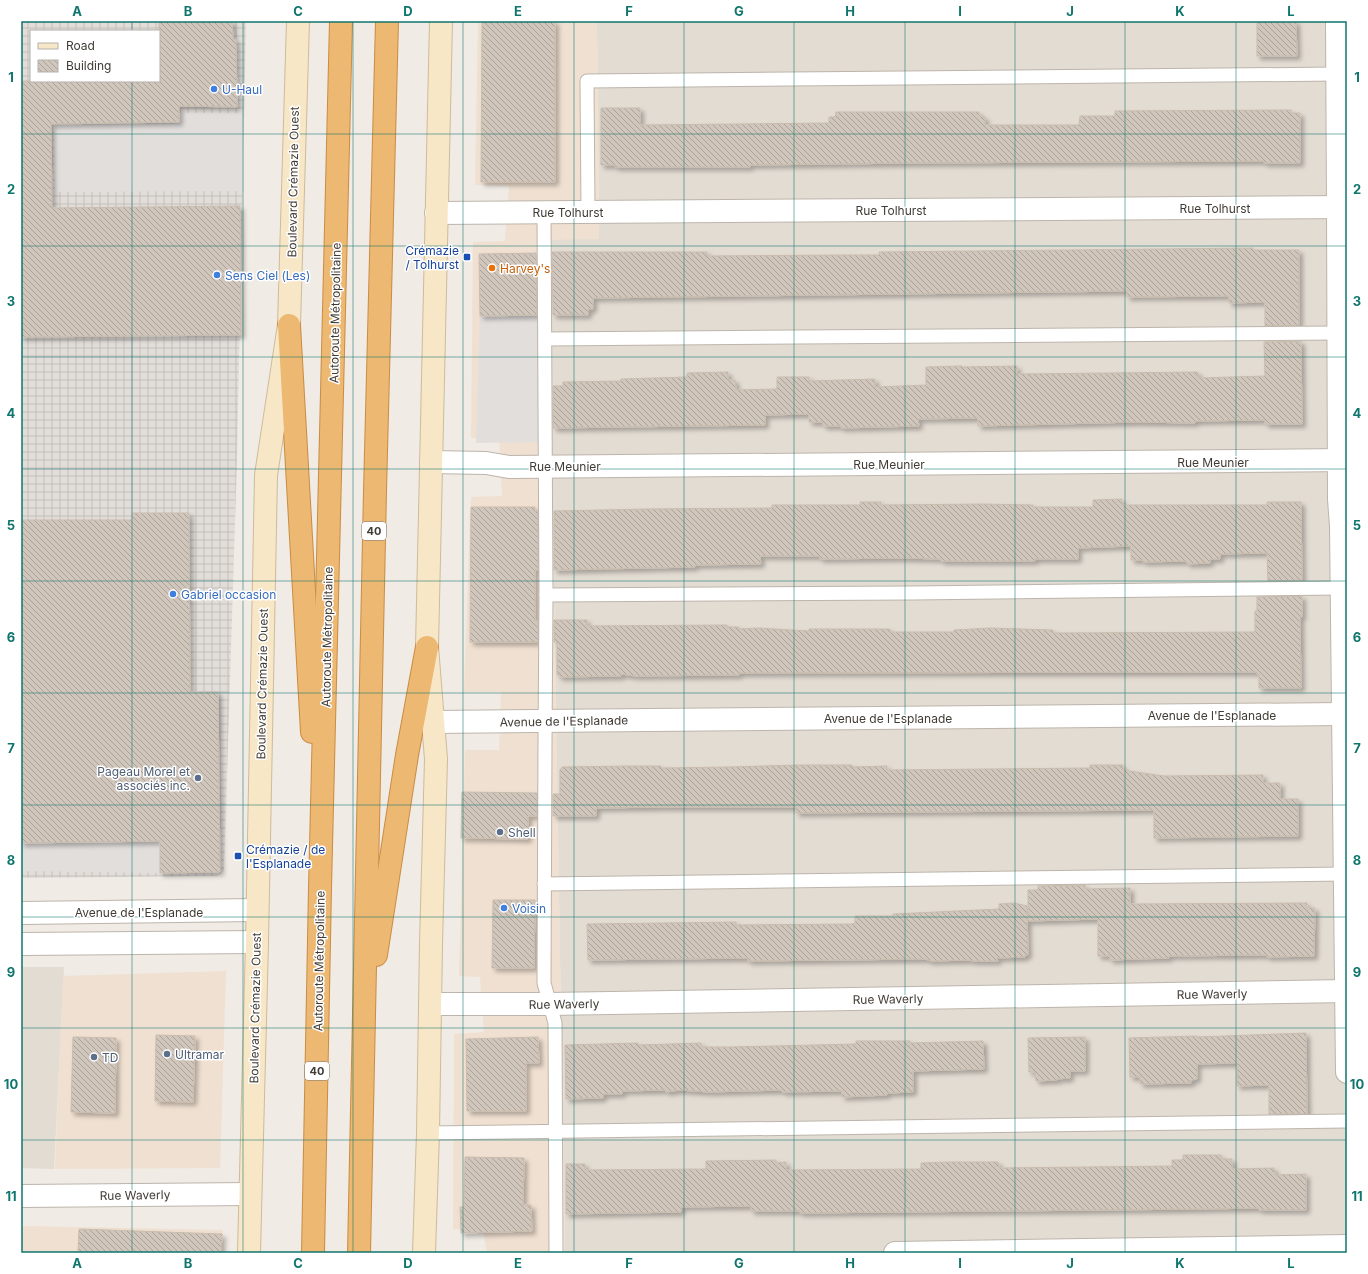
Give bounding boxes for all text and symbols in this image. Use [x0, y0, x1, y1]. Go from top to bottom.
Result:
text: A [72, 3, 82, 19]
text: B [184, 3, 193, 19]
text: C [293, 3, 303, 19]
text: D [403, 3, 413, 19]
text: E [514, 3, 522, 19]
text: F [625, 3, 633, 19]
text: G [734, 3, 744, 19]
text: H [845, 3, 855, 19]
text: I [958, 3, 962, 19]
text: J [1066, 3, 1074, 19]
text: K [1175, 3, 1185, 19]
text: L [1287, 3, 1295, 19]
legend [30, 30, 160, 82]
text: Road [66, 38, 95, 53]
text: Building [66, 58, 111, 73]
text: 1 [8, 69, 14, 85]
text: 1 [1354, 69, 1360, 85]
place label: U-Haul [222, 82, 262, 97]
marker: U-Haul [209, 84, 219, 94]
street label: Boulevard Crémazie Ouest [284, 106, 302, 258]
text: 2 [7, 181, 15, 197]
text: 2 [1353, 181, 1361, 197]
street label: Rue Tolhurst [1179, 201, 1251, 216]
street label: Rue Tolhurst [855, 203, 927, 218]
street label: Rue Tolhurst [532, 205, 604, 220]
street label: Autoroute Métropolitaine [326, 243, 344, 383]
place label: Crémazie / Tolhurst [405, 243, 459, 272]
marker: Crémazie / Tolhurst [462, 252, 472, 262]
place label: Harvey's [500, 261, 550, 276]
marker: Harvey's [487, 263, 497, 273]
place label: Sens Ciel (Les) [225, 268, 310, 283]
marker: Sens Ciel (Les) [212, 270, 222, 280]
text: 3 [7, 293, 15, 309]
text: 3 [1353, 293, 1361, 309]
text: 4 [7, 405, 16, 421]
text: 4 [1353, 405, 1362, 421]
street label: Rue Meunier [1177, 455, 1249, 470]
street label: Rue Meunier [853, 457, 925, 472]
street label: Rue Meunier [529, 459, 601, 474]
text: 5 [7, 517, 15, 533]
text: 5 [1353, 517, 1361, 533]
road number: 40 [362, 522, 386, 540]
street label: Autoroute Métropolitaine [318, 567, 336, 707]
place label: Gabriel occasion [181, 587, 276, 602]
marker: Gabriel occasion [168, 589, 178, 599]
street label: Boulevard Crémazie Ouest [253, 608, 271, 760]
text: 6 [7, 629, 15, 645]
text: 6 [1353, 629, 1361, 645]
street label: Avenue de l'Esplanade [1148, 708, 1276, 723]
street label: Avenue de l'Esplanade [824, 711, 952, 726]
street label: Avenue de l'Esplanade [500, 712, 628, 730]
text: 7 [7, 740, 15, 756]
text: 7 [1353, 740, 1361, 756]
place label: Pageau Morel et associés inc. [97, 764, 190, 793]
marker: Pageau Morel et associés inc. [193, 773, 203, 783]
place label: Shell [508, 825, 536, 840]
marker: Shell [495, 827, 505, 837]
place label: Crémazie / de l'Esplanade [246, 842, 325, 871]
marker: Crémazie / de l'Esplanade [233, 851, 243, 861]
text: 8 [7, 852, 15, 868]
text: 8 [1353, 852, 1361, 868]
street label: Autoroute Métropolitaine [310, 891, 328, 1031]
place label: Voisin [512, 901, 546, 916]
marker: Voisin [499, 903, 509, 913]
street label: Avenue de l'Esplanade [75, 905, 203, 920]
street label: Boulevard Crémazie Ouest [246, 932, 264, 1084]
text: 9 [7, 964, 15, 980]
text: 9 [1353, 964, 1361, 980]
street label: Rue Waverly [1176, 986, 1248, 1002]
street label: Rue Waverly [852, 991, 924, 1007]
street label: Rue Waverly [528, 996, 600, 1012]
place label: Ultramar [175, 1047, 224, 1062]
marker: Ultramar [162, 1049, 172, 1059]
place label: TD [102, 1050, 118, 1065]
marker: TD [89, 1052, 99, 1062]
road number: 40 [305, 1062, 329, 1080]
text: 10 [4, 1076, 18, 1092]
text: 10 [1350, 1076, 1364, 1092]
street label: Rue Waverly [99, 1187, 171, 1203]
text: 11 [5, 1188, 17, 1204]
text: 11 [1351, 1188, 1363, 1204]
text: A [72, 1255, 82, 1271]
text: B [184, 1255, 193, 1271]
text: C [293, 1255, 303, 1271]
text: D [403, 1255, 413, 1271]
text: E [514, 1255, 522, 1271]
text: F [625, 1255, 633, 1271]
text: G [734, 1255, 744, 1271]
text: H [845, 1255, 855, 1271]
text: I [958, 1255, 962, 1271]
text: J [1066, 1255, 1074, 1271]
text: K [1175, 1255, 1185, 1271]
text: L [1287, 1255, 1295, 1271]

